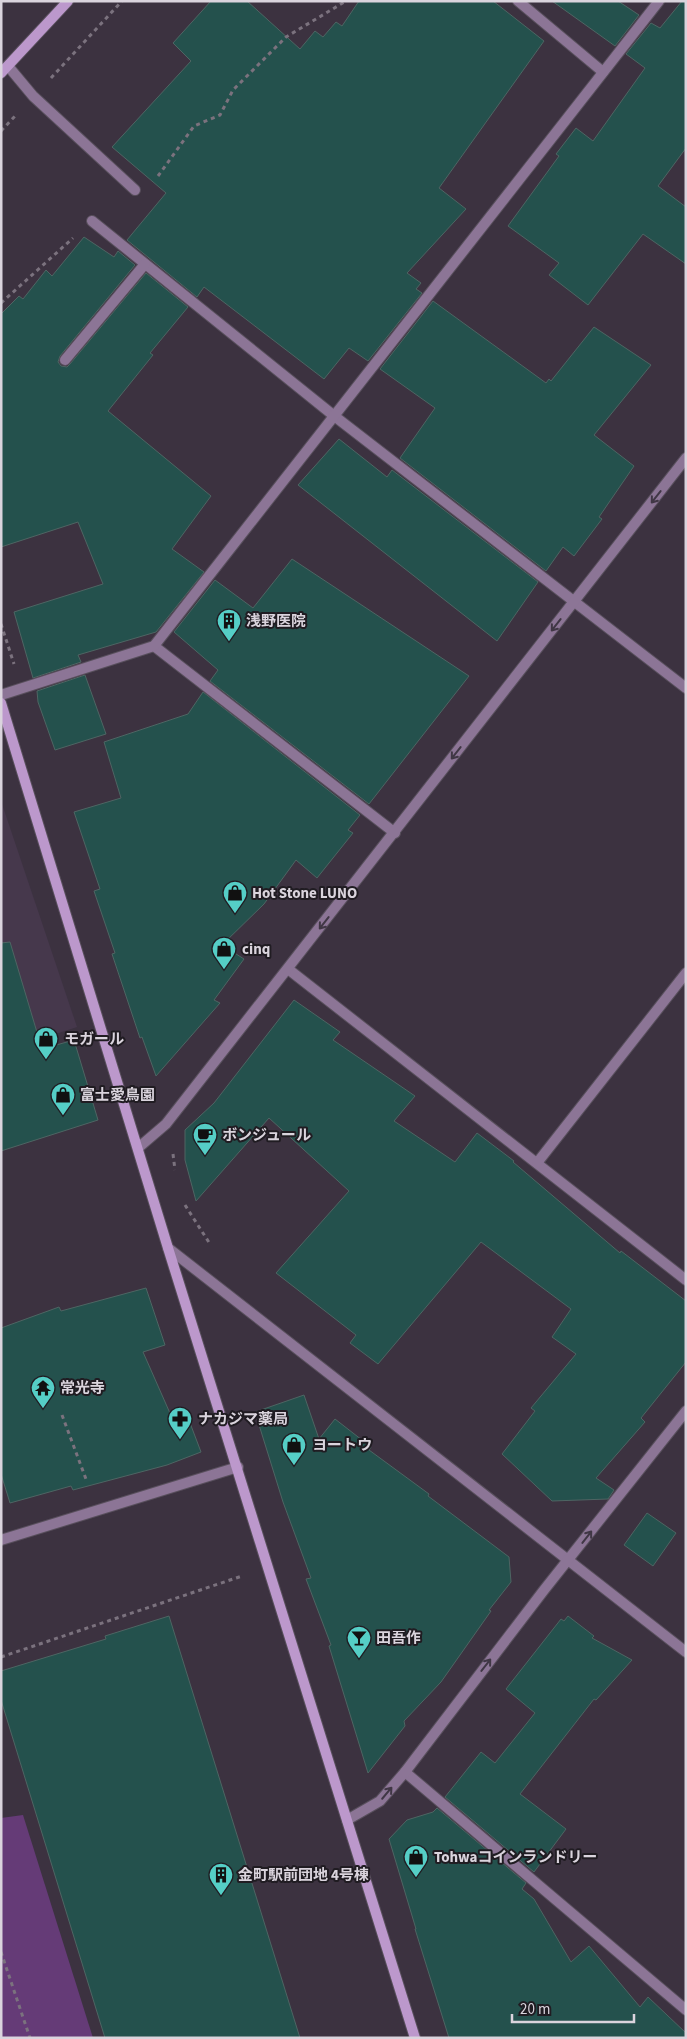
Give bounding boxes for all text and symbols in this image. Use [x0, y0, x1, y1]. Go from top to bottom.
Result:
one-way arrow [650, 490, 661, 503]
building icon: 浅野医院 [216, 608, 242, 642]
place label: 浅野医院 [246, 611, 306, 632]
one-way arrow [550, 618, 561, 631]
one-way arrow [451, 746, 462, 759]
shop icon: Hot Stone LUNO [222, 880, 248, 914]
place label: Hot Stone LUNO [252, 883, 357, 904]
one-way arrow [319, 916, 330, 929]
shop icon: cinq [211, 936, 237, 970]
place label: cinq [242, 939, 270, 960]
shop icon: モガール [33, 1026, 59, 1060]
place label: モガール [64, 1029, 124, 1050]
shop icon: 富士愛鳥園 [50, 1082, 76, 1116]
place label: 富士愛鳥園 [80, 1085, 155, 1106]
cafe icon: ボンジュール [192, 1122, 218, 1156]
place label: ボンジュール [222, 1125, 311, 1146]
temple icon: 常光寺 [30, 1375, 56, 1409]
place label: 常光寺 [60, 1378, 105, 1399]
pharmacy icon: ナカジマ薬局 [167, 1406, 193, 1440]
place label: ナカジマ薬局 [198, 1409, 288, 1430]
shop icon: ヨートウ [281, 1432, 307, 1466]
place label: ヨートウ [312, 1435, 372, 1456]
one-way arrow [581, 1531, 592, 1544]
bar icon: 田吾作 [346, 1625, 372, 1659]
place label: 田吾作 [376, 1628, 421, 1649]
one-way arrow [481, 1658, 492, 1671]
one-way arrow [381, 1787, 392, 1800]
shop icon: Tohwaコインランドリー [403, 1844, 429, 1878]
place label: Tohwaコインランドリー [434, 1847, 597, 1868]
building icon: 金町駅前団地 4号棟 [208, 1862, 234, 1896]
place label: 金町駅前団地 4号棟 [238, 1865, 369, 1886]
scale bar [512, 1992, 634, 2024]
text: 20 m [520, 1999, 550, 2020]

